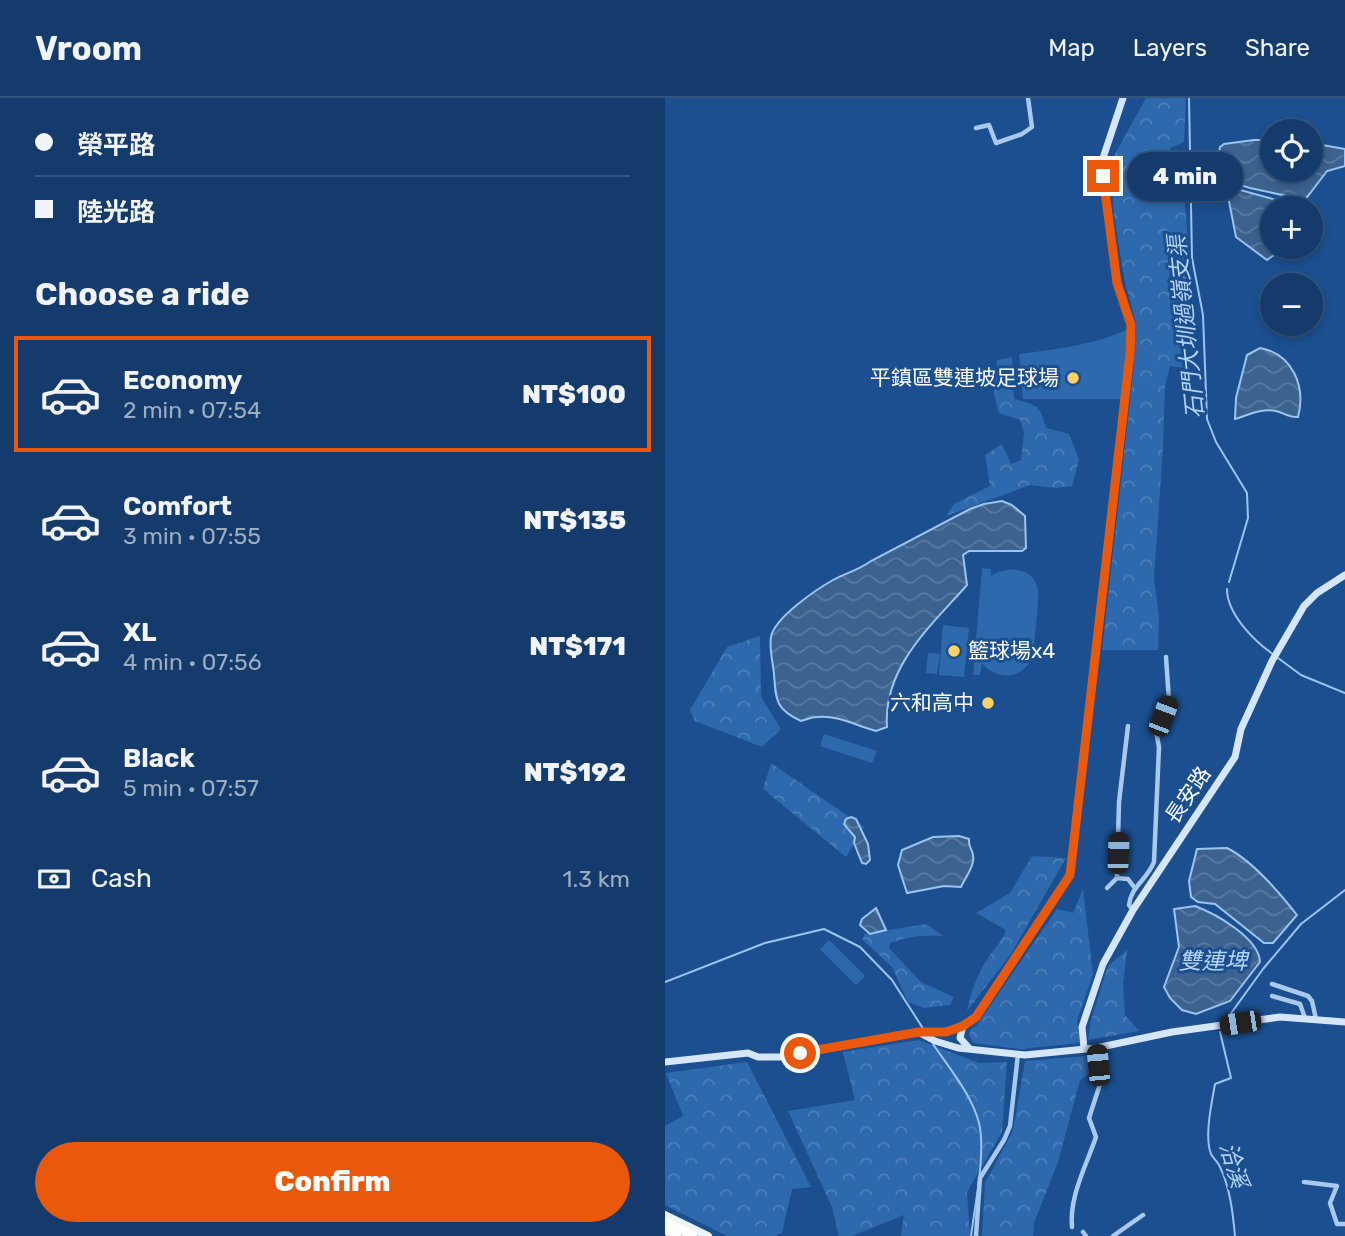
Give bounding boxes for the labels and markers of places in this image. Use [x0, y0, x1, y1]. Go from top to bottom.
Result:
place label: 平鎮區雙連坡足球場 [870, 365, 1059, 390]
marker: 平鎮區雙連坡足球場 [1065, 370, 1081, 386]
place label: 籃球場x4 [968, 638, 1055, 663]
marker: 籃球場x4 [946, 643, 962, 659]
place label: 六和高中 [890, 690, 974, 715]
marker: 六和高中 [980, 695, 996, 711]

